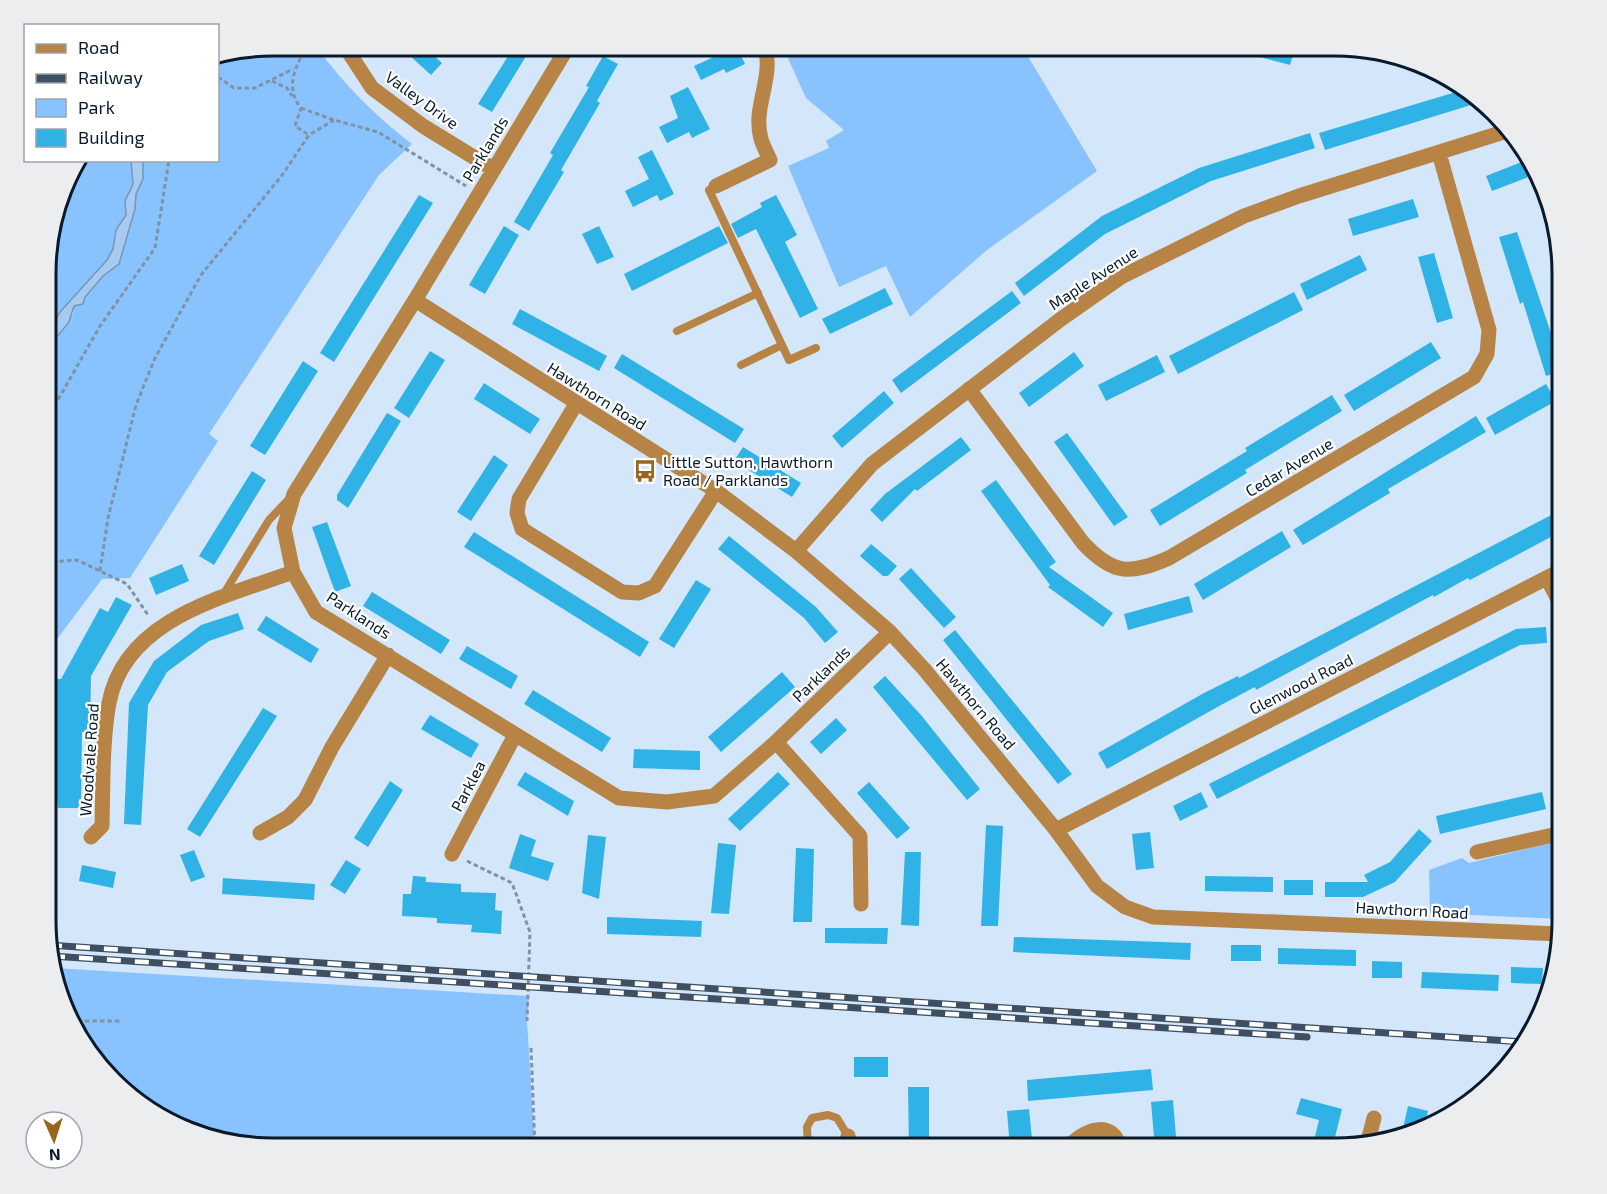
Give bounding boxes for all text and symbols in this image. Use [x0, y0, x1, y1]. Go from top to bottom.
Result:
legend [24, 24, 219, 162]
text: Road [78, 36, 119, 58]
text: Railway [78, 66, 143, 88]
street label: Valley Drive [382, 67, 463, 132]
text: Park [78, 96, 115, 118]
street label: Parklands [458, 113, 511, 185]
text: Building [78, 126, 145, 148]
street label: Maple Avenue [1045, 242, 1141, 313]
street label: Hawthorn Road [544, 358, 650, 434]
street label: Cedar Avenue [1242, 433, 1336, 500]
place label: Little Sutton, Hawthorn Road / Parklands [663, 452, 833, 489]
bus stop icon: Little Sutton, Hawthorn Road / Parklands [632, 458, 658, 484]
street label: Parklands [324, 587, 395, 642]
street label: Parklands [788, 642, 853, 706]
street label: Glenwood Road [1246, 649, 1356, 718]
street label: Hawthorn Road [933, 654, 1020, 753]
street label: Woodvale Road [75, 703, 102, 817]
street label: Parklea [446, 757, 489, 814]
street label: Hawthorn Road [1355, 897, 1469, 922]
north arrow [24, 1110, 84, 1170]
text: N [49, 1146, 61, 1165]

